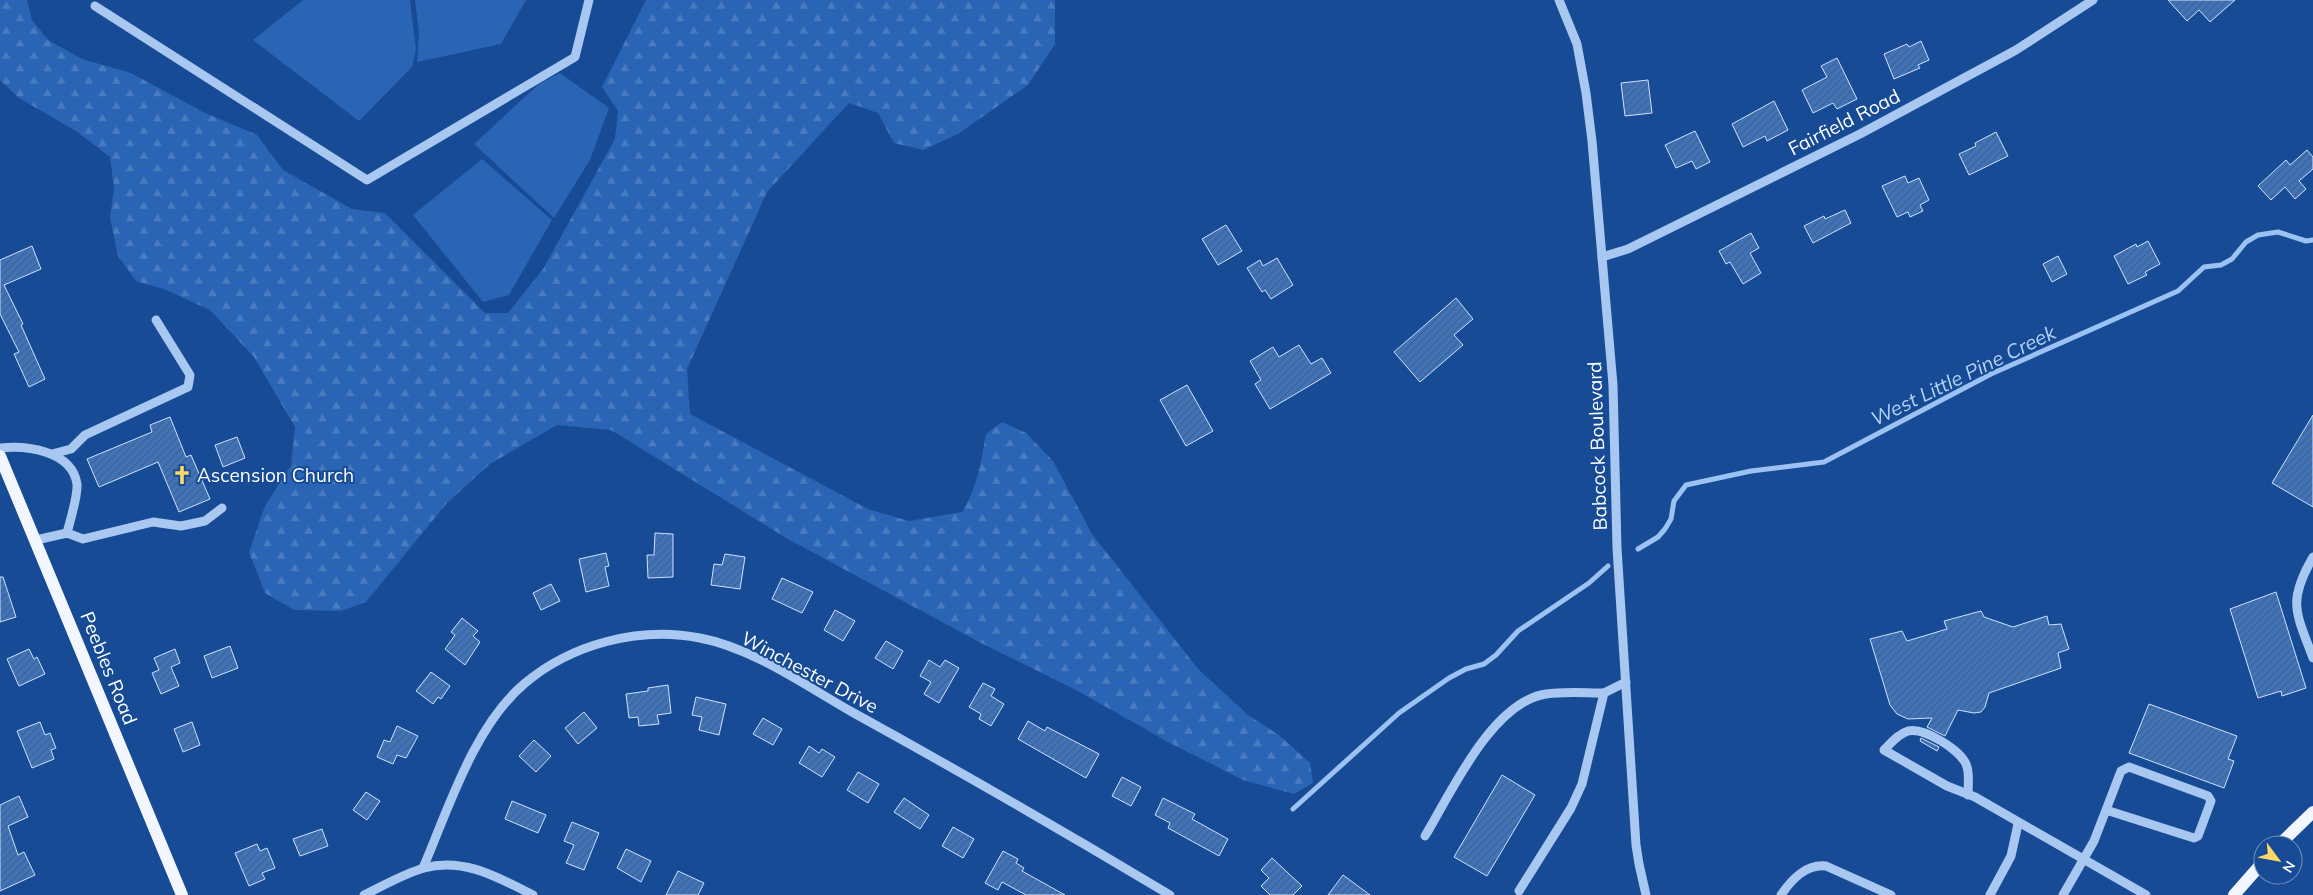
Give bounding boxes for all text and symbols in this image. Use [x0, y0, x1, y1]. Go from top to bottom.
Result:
street label: Fairfield Road [1784, 84, 1904, 160]
water label: West Little Pine Creek [1866, 319, 2060, 431]
street label: Babcock Boulevard [1582, 361, 1612, 531]
place label: Ascension Church [197, 463, 354, 487]
church icon: Ascension Church [171, 464, 193, 486]
street label: Peebles Road [75, 608, 143, 728]
street label: Winchester Drive [737, 626, 883, 718]
north arrow [2253, 835, 2303, 885]
text: N [2279, 858, 2299, 876]

